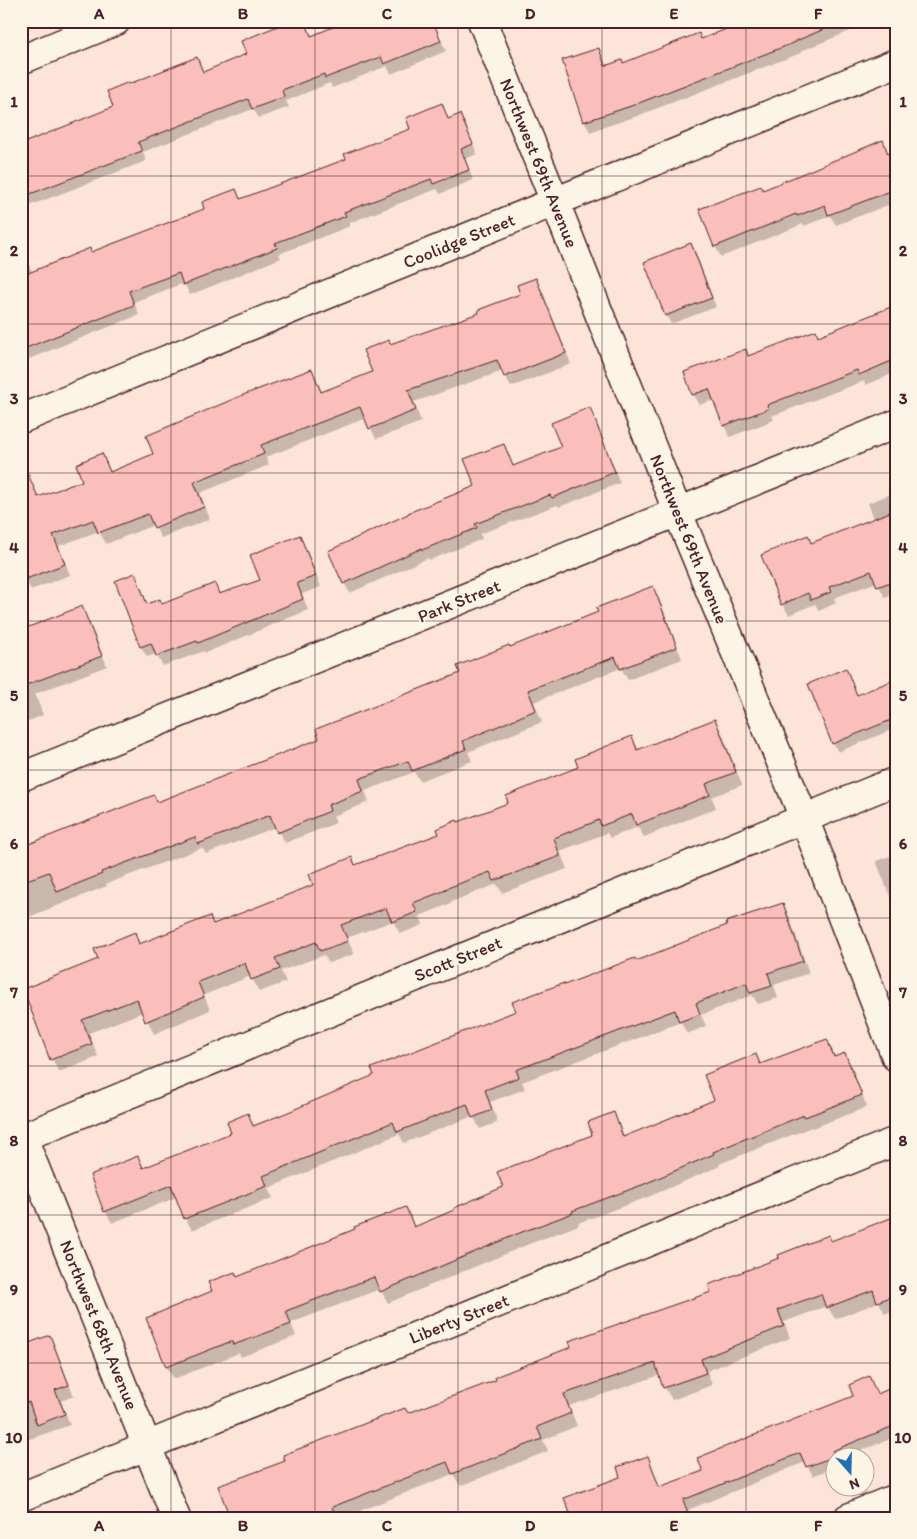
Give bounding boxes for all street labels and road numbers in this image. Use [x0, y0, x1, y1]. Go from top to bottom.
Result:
street label: Northwest 69th Avenue [495, 75, 583, 251]
street label: Coolidge Street [400, 208, 518, 273]
street label: Northwest 69th Avenue [645, 451, 733, 627]
street label: Park Street [414, 574, 504, 628]
street label: Scott Street [411, 931, 505, 987]
street label: Northwest 68th Avenue [55, 1237, 143, 1413]
street label: Liberty Street [406, 1289, 512, 1349]

